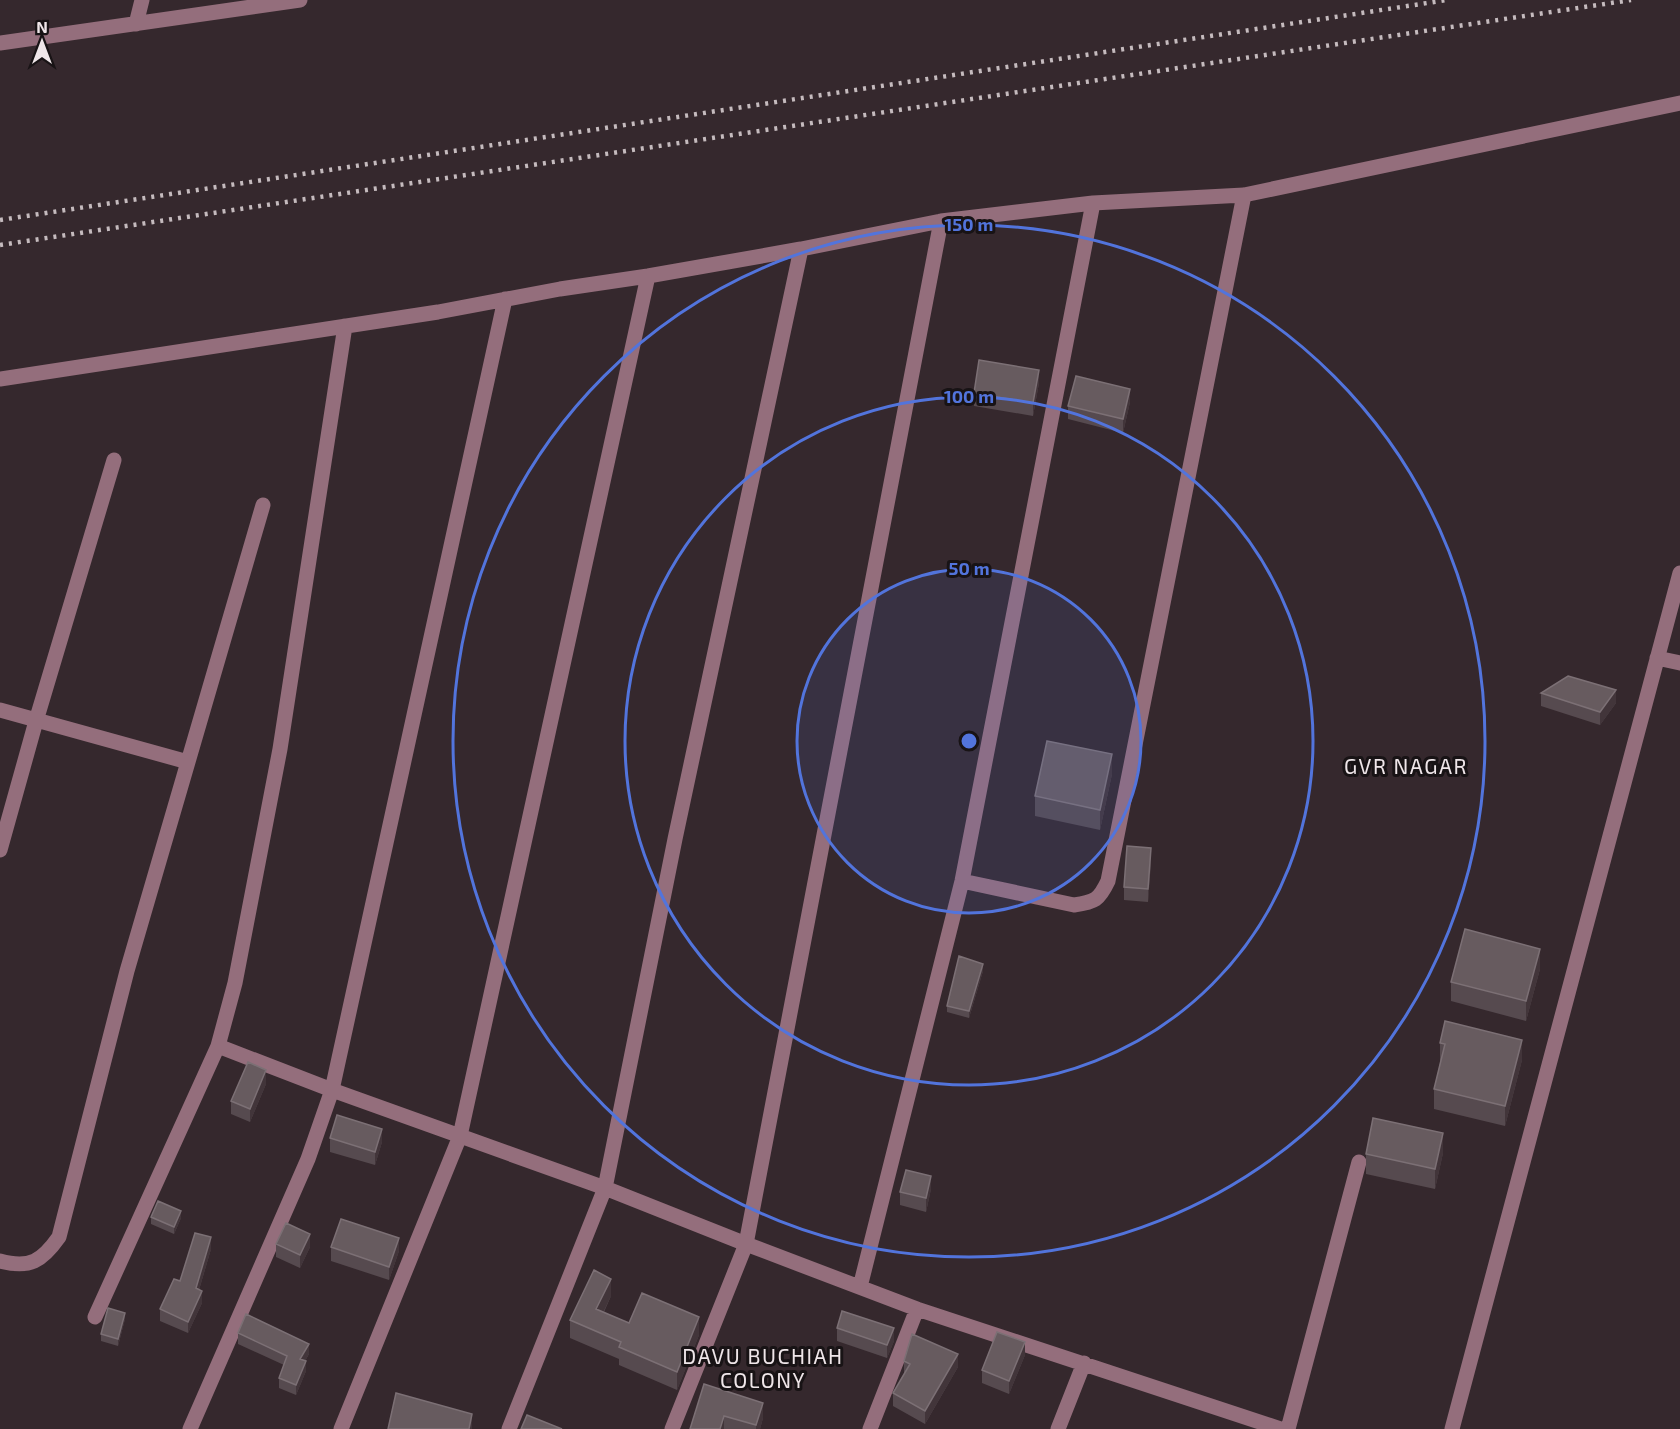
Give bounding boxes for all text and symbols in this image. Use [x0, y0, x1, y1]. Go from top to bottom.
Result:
north arrow [12, 12, 72, 72]
text: N [36, 17, 48, 36]
text: 150 m [945, 213, 993, 235]
text: 100 m [944, 385, 994, 407]
text: 50 m [948, 557, 990, 579]
centre of rings [959, 731, 979, 751]
district label: GVR NAGAR [1344, 753, 1468, 778]
district label: DAVU BUCHIAH COLONY [682, 1343, 844, 1392]

